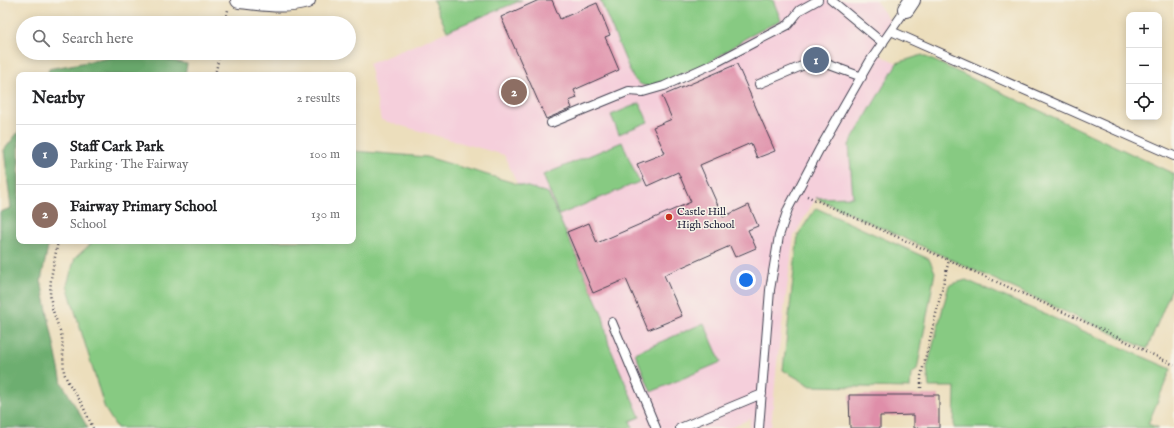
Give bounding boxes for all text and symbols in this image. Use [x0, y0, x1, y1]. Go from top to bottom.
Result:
map controls [1126, 12, 1162, 120]
button: + [1126, 12, 1162, 48]
search box [16, 16, 356, 60]
icon: search [30, 27, 52, 49]
text: Search here [62, 29, 133, 48]
pin: 1 [803, 45, 829, 75]
button: − [1126, 48, 1162, 84]
pin: 2 [501, 77, 527, 107]
button: locate [1126, 84, 1162, 120]
text: Nearby [32, 88, 85, 109]
text: 2 results [296, 90, 340, 107]
text: Staff Cark Park [70, 137, 164, 156]
text: 1 [43, 146, 47, 163]
text: 100 m [310, 146, 340, 163]
text: Parking · The Fairway [70, 156, 188, 173]
text: Fairway Primary School [70, 197, 217, 216]
place label: Castle Hill High School [677, 205, 735, 232]
text: 2 [42, 206, 48, 223]
text: 130 m [311, 206, 340, 223]
marker: Castle Hill High School [664, 212, 674, 222]
text: School [70, 216, 107, 233]
your location [736, 270, 756, 290]

